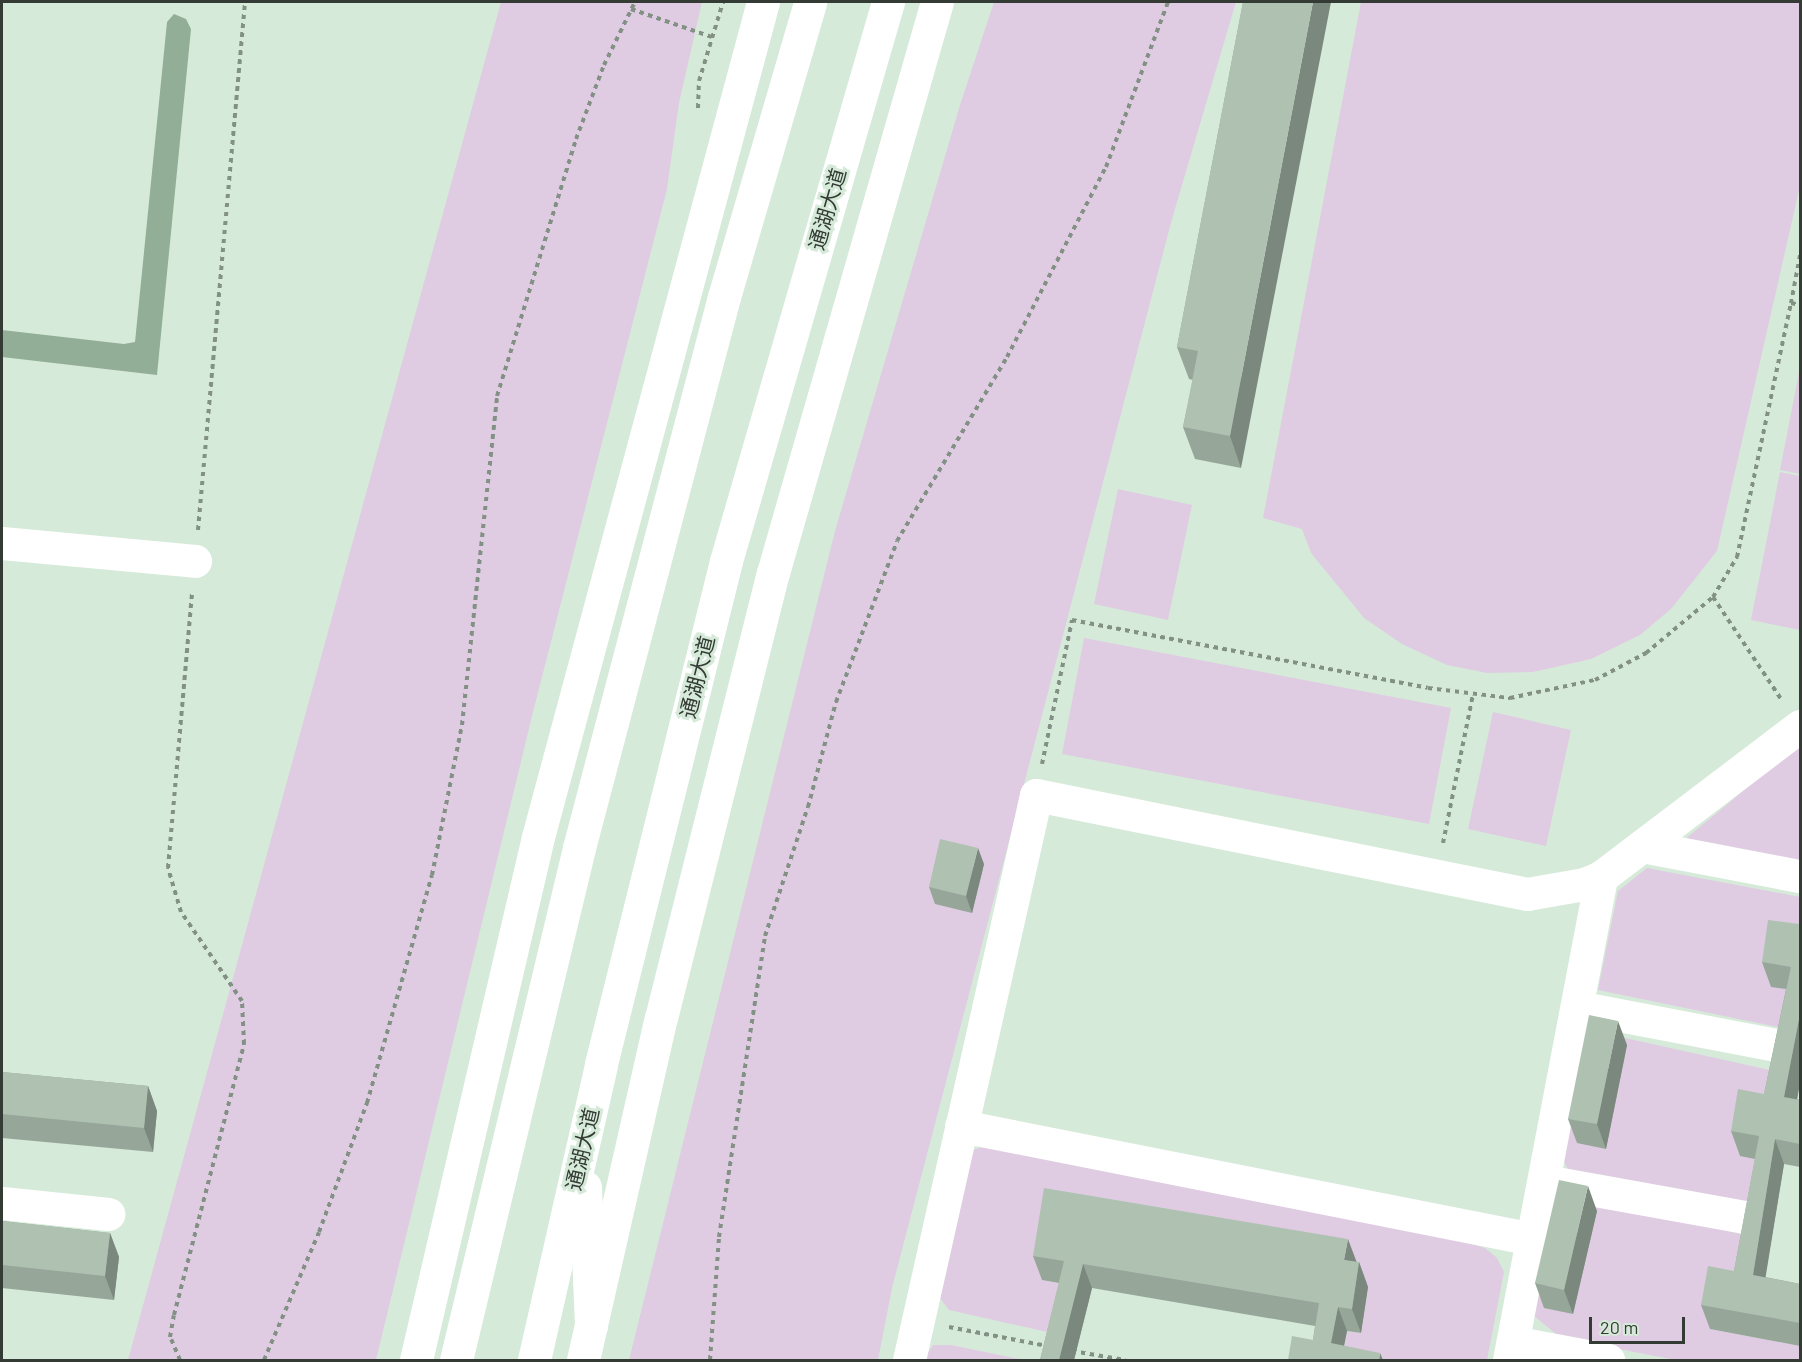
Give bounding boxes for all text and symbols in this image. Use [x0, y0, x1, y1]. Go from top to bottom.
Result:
street label: 通湖大道 [803, 165, 851, 253]
street label: 通湖大道 [675, 633, 719, 721]
street label: 通湖大道 [560, 1105, 604, 1193]
scale bar [1592, 1305, 1688, 1343]
text: 20 m [1600, 1316, 1638, 1338]

